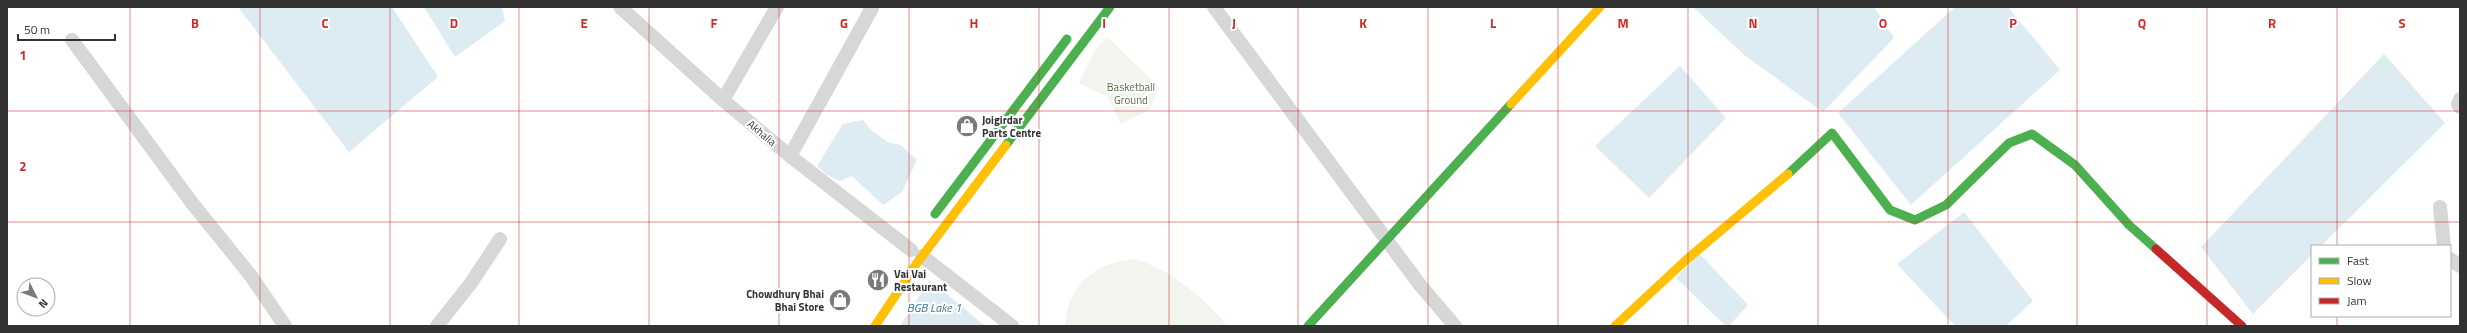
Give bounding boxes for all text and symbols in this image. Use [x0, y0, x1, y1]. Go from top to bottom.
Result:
text: B [191, 13, 199, 33]
text: C [321, 13, 329, 33]
text: D [450, 13, 458, 33]
text: E [580, 13, 588, 33]
text: F [711, 13, 718, 33]
text: G [840, 13, 848, 33]
text: H [970, 13, 978, 33]
text: I [1102, 13, 1106, 33]
text: J [1232, 13, 1236, 33]
text: K [1359, 13, 1367, 33]
text: L [1490, 13, 1496, 33]
text: M [1617, 13, 1629, 33]
text: N [1748, 13, 1758, 33]
text: O [1879, 13, 1887, 33]
text: P [2009, 13, 2017, 33]
text: Q [2138, 13, 2146, 33]
text: R [2268, 13, 2276, 33]
text: S [2398, 13, 2406, 33]
scale bar [18, 16, 115, 42]
text: 50 m [24, 20, 50, 39]
text: 1 [19, 45, 27, 65]
park label: Basketball Ground [1107, 79, 1155, 108]
place label: Joigirdar Parts Centre [982, 112, 1041, 141]
shop icon: Joigirdar Parts Centre [954, 113, 980, 139]
street label: Akhalia [744, 116, 780, 150]
text: 2 [19, 156, 27, 176]
legend [2311, 245, 2451, 317]
text: Fast [2347, 251, 2370, 270]
place label: Vai Vai Restaurant [894, 266, 947, 295]
restaurant icon: Vai Vai Restaurant [865, 267, 891, 293]
text: Slow [2347, 271, 2372, 290]
north arrow [16, 277, 56, 317]
place label: Chowdhury Bhai Bhai Store [746, 286, 824, 315]
shop icon: Chowdhury Bhai Bhai Store [827, 287, 853, 313]
text: Jam [2347, 291, 2367, 310]
text: N [35, 296, 52, 312]
water label: BGB Lake 1 [907, 298, 962, 317]

